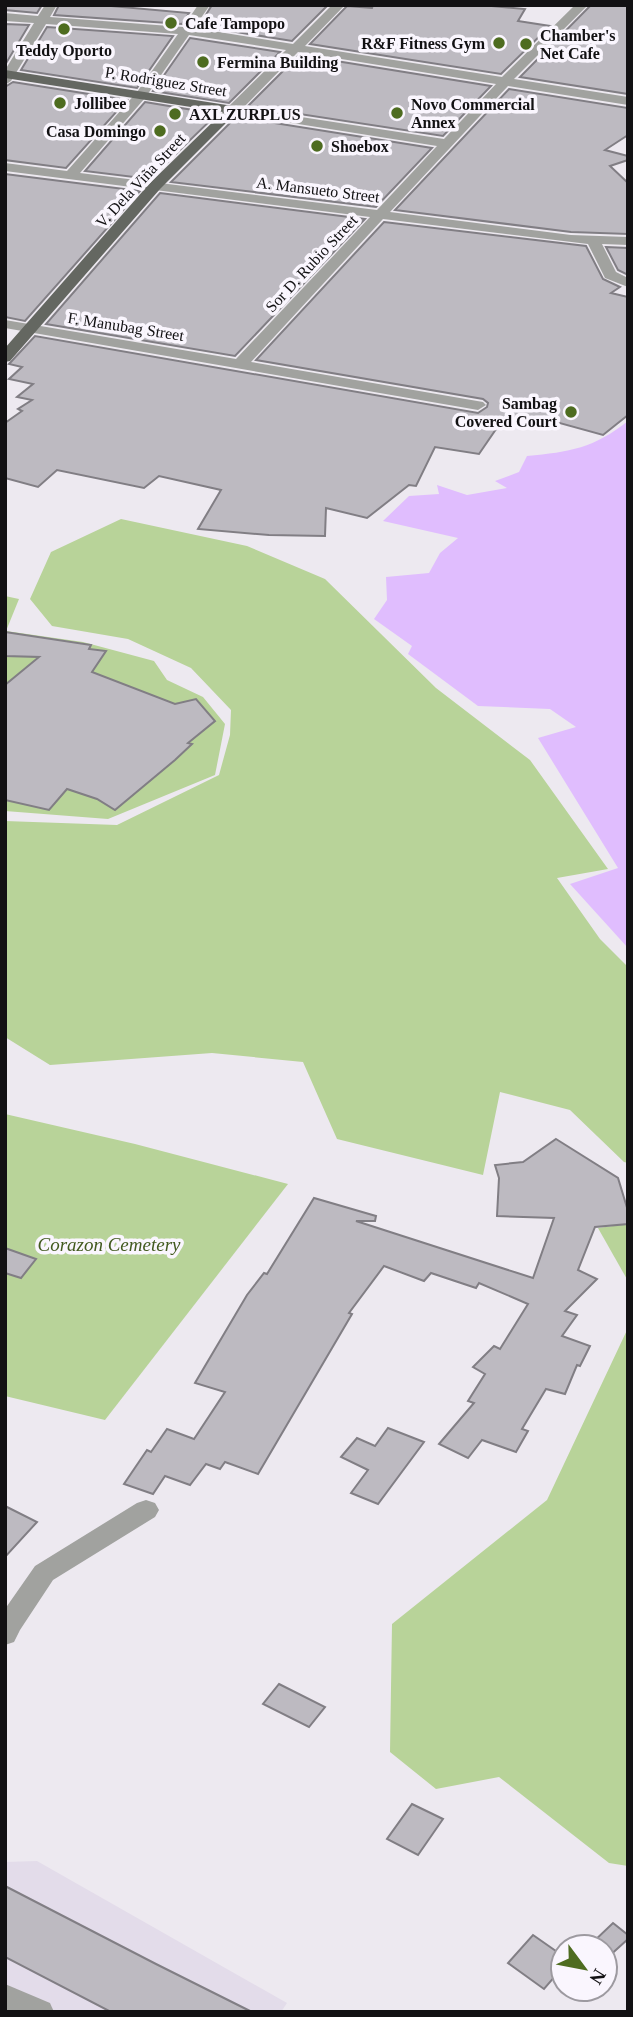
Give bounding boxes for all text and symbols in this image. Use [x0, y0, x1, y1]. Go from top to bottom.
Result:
marker: Cafe Tampopo [163, 15, 179, 31]
place label: Cafe Tampopo [185, 15, 285, 33]
marker: Teddy Oporto [56, 21, 72, 37]
place label: Chamber's Net Cafe [540, 27, 616, 62]
place label: R&F Fitness Gym [361, 35, 486, 53]
marker: R&F Fitness Gym [491, 35, 507, 51]
marker: Chamber's Net Cafe [518, 36, 534, 52]
place label: Teddy Oporto [16, 42, 112, 60]
marker: Fermina Building [195, 54, 211, 70]
place label: Fermina Building [217, 54, 338, 72]
street label: P. Rodriguez Street [104, 63, 229, 101]
marker: Jollibee [52, 95, 68, 111]
place label: Jollibee [74, 95, 126, 112]
place label: Novo Commercial Annex [411, 96, 535, 131]
marker: Novo Commercial Annex [389, 105, 405, 121]
marker: AXL ZURPLUS [167, 106, 183, 122]
place label: AXL ZURPLUS [189, 106, 301, 123]
place label: Casa Domingo [46, 123, 146, 141]
marker: Casa Domingo [152, 123, 168, 139]
street label: V. Dela Viña Street [92, 129, 189, 231]
marker: Shoebox [309, 138, 325, 154]
place label: Shoebox [331, 138, 389, 155]
street label: A. Mansueto Street [255, 174, 381, 206]
street label: Sor D. Rubio Street [262, 211, 361, 315]
street label: F. Manubag Street [66, 309, 186, 345]
place label: Sambag Covered Court [455, 395, 558, 430]
marker: Sambag Covered Court [563, 404, 579, 420]
park label: Corazon Cemetery [37, 1234, 181, 1255]
north arrow [549, 1933, 619, 2003]
text: N [585, 1965, 611, 1988]

